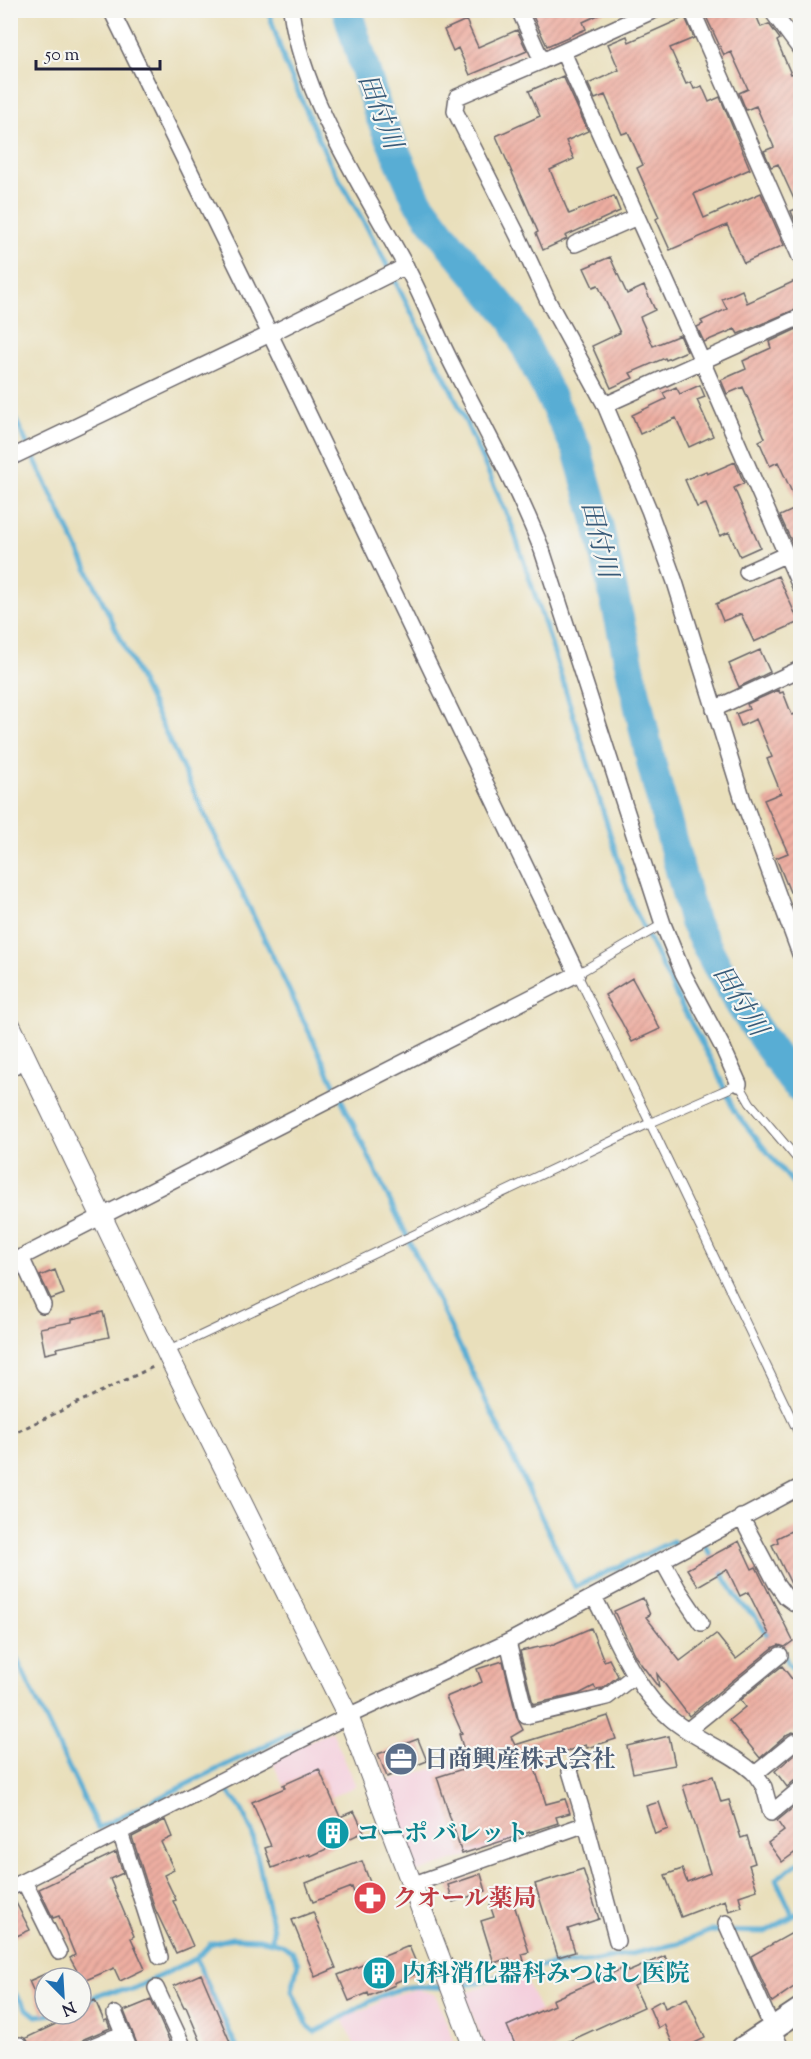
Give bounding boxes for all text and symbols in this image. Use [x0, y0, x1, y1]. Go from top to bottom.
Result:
scale bar [36, 33, 160, 71]
text: 50 m [44, 43, 80, 69]
water label: 田付川 [347, 69, 411, 158]
water label: 田付川 [570, 497, 626, 585]
water label: 田付川 [703, 958, 777, 1047]
office icon: 日商興産株式会社 [383, 1741, 419, 1777]
place label: 日商興産株式会社 [424, 1744, 616, 1778]
building icon: コーポ バレット [315, 1815, 351, 1851]
place label: コーポ バレット [356, 1818, 529, 1852]
pharmacy icon: クオール薬局 [352, 1880, 388, 1916]
place label: クオール薬局 [393, 1883, 537, 1917]
building icon: 内科消化器科みつはし医院 [361, 1955, 397, 1991]
place label: 内科消化器科みつはし医院 [402, 1958, 690, 1992]
north arrow [33, 1966, 93, 2026]
text: N [57, 1994, 79, 2021]

